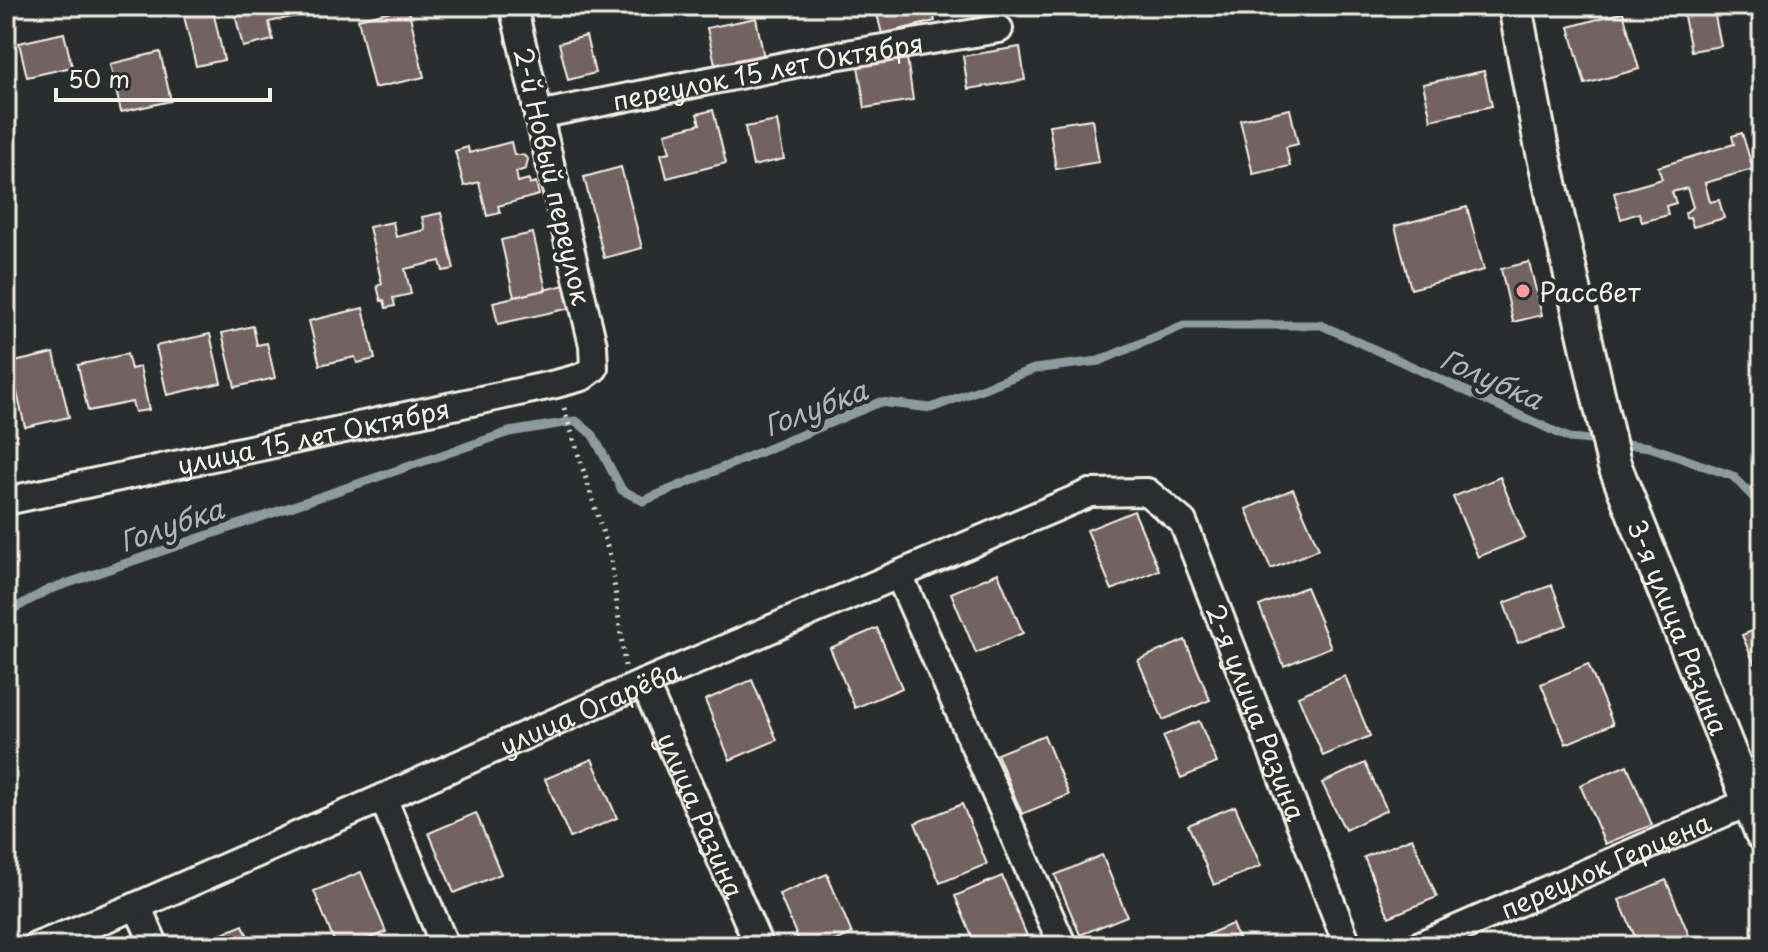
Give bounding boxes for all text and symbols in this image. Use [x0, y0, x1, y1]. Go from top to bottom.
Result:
street label: переулок 15 лет Октября [609, 22, 926, 119]
street label: 2-й Новый переулок [504, 43, 602, 309]
scale bar [56, 52, 270, 102]
text: 50 m [68, 60, 130, 96]
place label: Рассвет [1539, 272, 1641, 311]
marker: Рассвет [1514, 282, 1532, 300]
water label: Голубка [1434, 336, 1551, 420]
water label: Голубка [757, 367, 874, 446]
street label: улица 15 лет Октября [173, 388, 453, 484]
water label: Голубка [113, 486, 230, 562]
street label: 3-я улица Разина [1619, 513, 1740, 741]
street label: 2-я улица Разина [1197, 598, 1317, 827]
street label: улица Огарёва [493, 650, 687, 764]
street label: улица Разина [648, 726, 755, 905]
street label: переулок Герцена [1494, 801, 1717, 928]

